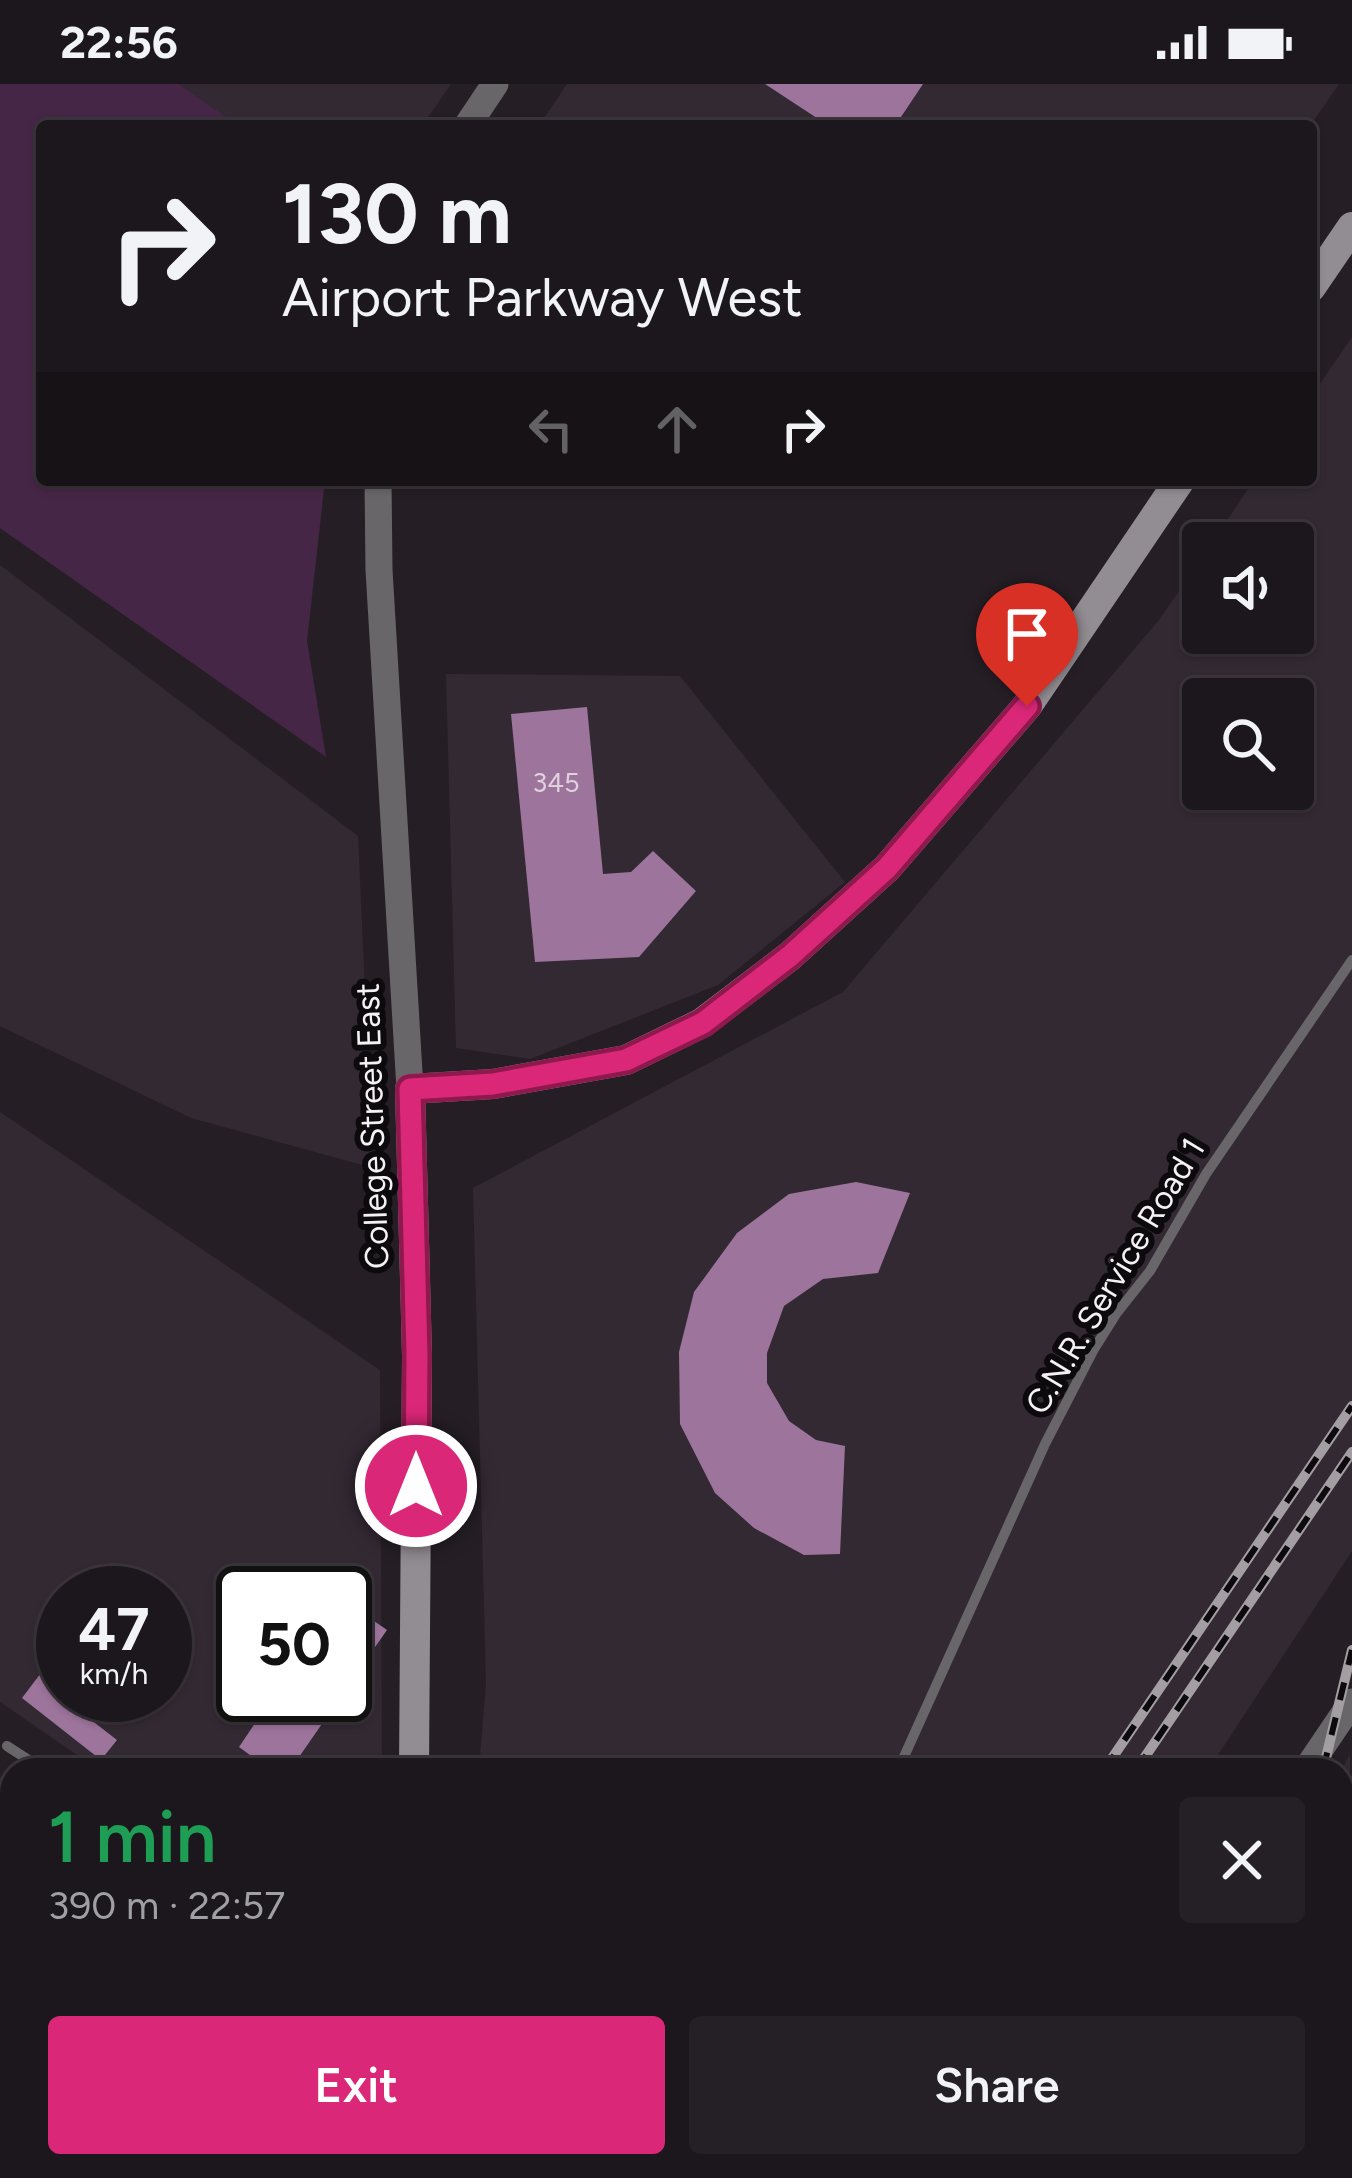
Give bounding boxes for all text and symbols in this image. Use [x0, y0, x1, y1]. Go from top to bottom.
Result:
text: 22:56 [60, 15, 178, 69]
text: 130 m [282, 163, 512, 264]
icon: right [84, 168, 240, 324]
text: Airport Parkway West [282, 265, 803, 330]
icon: left [518, 396, 584, 462]
icon: ahead [644, 396, 710, 462]
icon: right [770, 396, 836, 462]
map controls [1182, 522, 1314, 810]
button: sound [1182, 522, 1314, 654]
pin [976, 583, 1078, 706]
icon: arrive [994, 601, 1060, 667]
button: search [1182, 678, 1314, 810]
house number: 345 [533, 766, 579, 799]
street label: College Street East [348, 983, 396, 1269]
street label: C.N.R. Service Road 1 [1017, 1131, 1213, 1421]
position arrow [353, 1423, 479, 1549]
speed limit sign: 50 [216, 1566, 372, 1722]
text: 47 [78, 1593, 150, 1665]
text: km/h [80, 1655, 148, 1692]
text: 1 min [48, 1794, 216, 1880]
button: close [1179, 1797, 1305, 1923]
text: 390 m · 22:57 [48, 1882, 285, 1929]
button: Exit [48, 2016, 665, 2154]
button: Share [689, 2016, 1305, 2154]

